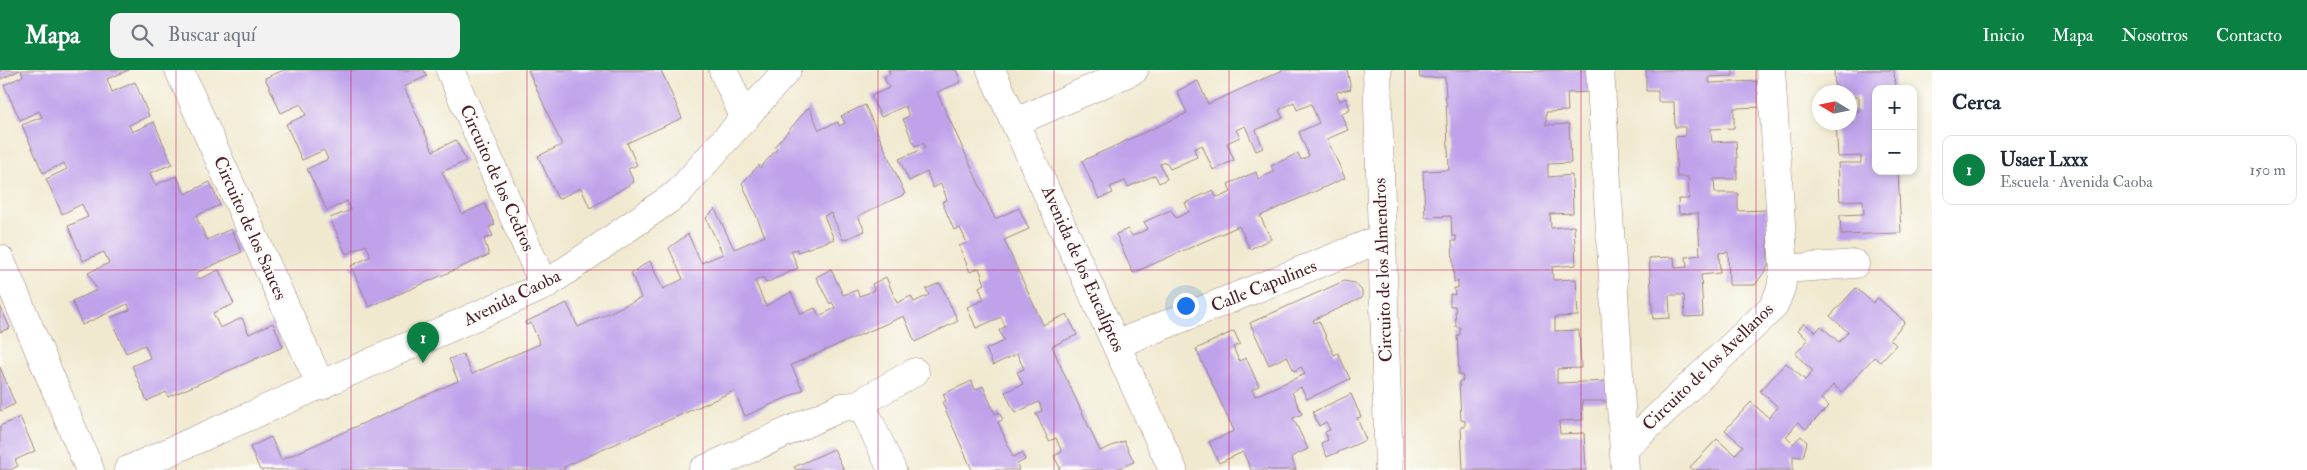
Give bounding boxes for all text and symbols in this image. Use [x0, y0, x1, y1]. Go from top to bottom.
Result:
search box [110, 13, 460, 58]
text: Mapa [25, 20, 80, 51]
icon: search [128, 21, 156, 49]
text: Buscar aquí [168, 23, 256, 47]
text: Inicio [1982, 24, 2024, 47]
text: Mapa [2052, 24, 2094, 47]
text: Nosotros [2122, 24, 2188, 47]
text: Contacto [2216, 24, 2282, 47]
north arrow [1812, 85, 1857, 130]
map controls [1872, 85, 1917, 175]
button: + [1872, 85, 1917, 130]
text: Cerca [1952, 89, 2001, 116]
street label: Circuito de los Cedros [454, 101, 540, 255]
button: − [1872, 130, 1917, 175]
text: Usaer Lxxx [2000, 148, 2088, 172]
street label: Circuito de los Sauces [208, 153, 292, 303]
text: 1 [1966, 160, 1972, 180]
text: 150 m [2249, 160, 2286, 180]
text: Escuela · Avenida Caoba [2000, 172, 2153, 192]
street label: Circuito de los Almendros [1368, 177, 1398, 363]
street label: Avenida de los Eucalíptos [1036, 181, 1130, 356]
street label: Calle Capulines [1208, 254, 1320, 318]
street label: Avenida Caoba [459, 264, 565, 332]
your location [1173, 293, 1199, 319]
street label: Circuito de los Avellanos [1637, 298, 1779, 436]
pin: 1 [407, 322, 439, 363]

